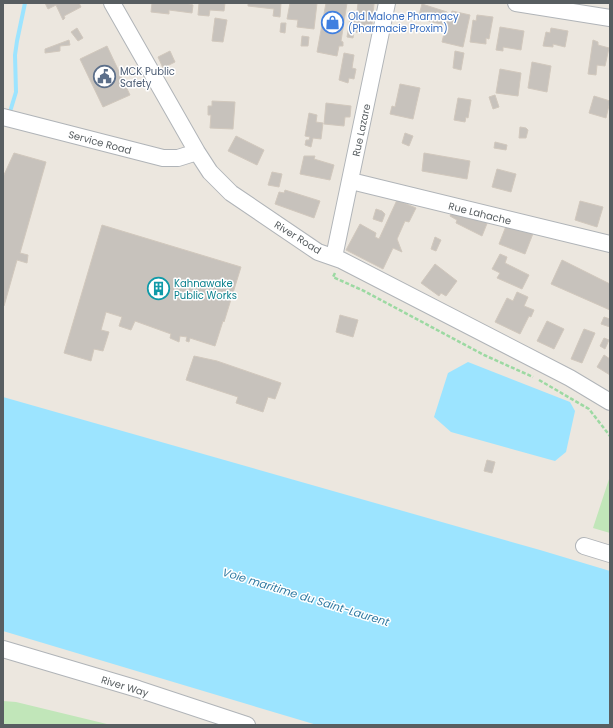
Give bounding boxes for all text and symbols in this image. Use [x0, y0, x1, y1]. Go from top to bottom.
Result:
shop icon: Old Malone Pharmacy (Pharmacie Proxim) [320, 9, 346, 35]
place label: Old Malone Pharmacy (Pharmacie Proxim) [348, 9, 459, 36]
public building icon: MCK Public Safety [92, 64, 118, 90]
place label: MCK Public Safety [120, 64, 175, 91]
street label: Rue Lazare [349, 102, 374, 158]
street label: Service Road [67, 127, 133, 158]
street label: Rue Lahache [447, 198, 513, 229]
street label: River Road [271, 217, 324, 258]
building icon: Kahnawake Public Works [146, 276, 172, 302]
place label: Kahnawake Public Works [174, 276, 237, 303]
water label: Voie maritime du Saint-Laurent [221, 564, 392, 630]
street label: River Way [99, 672, 151, 701]

